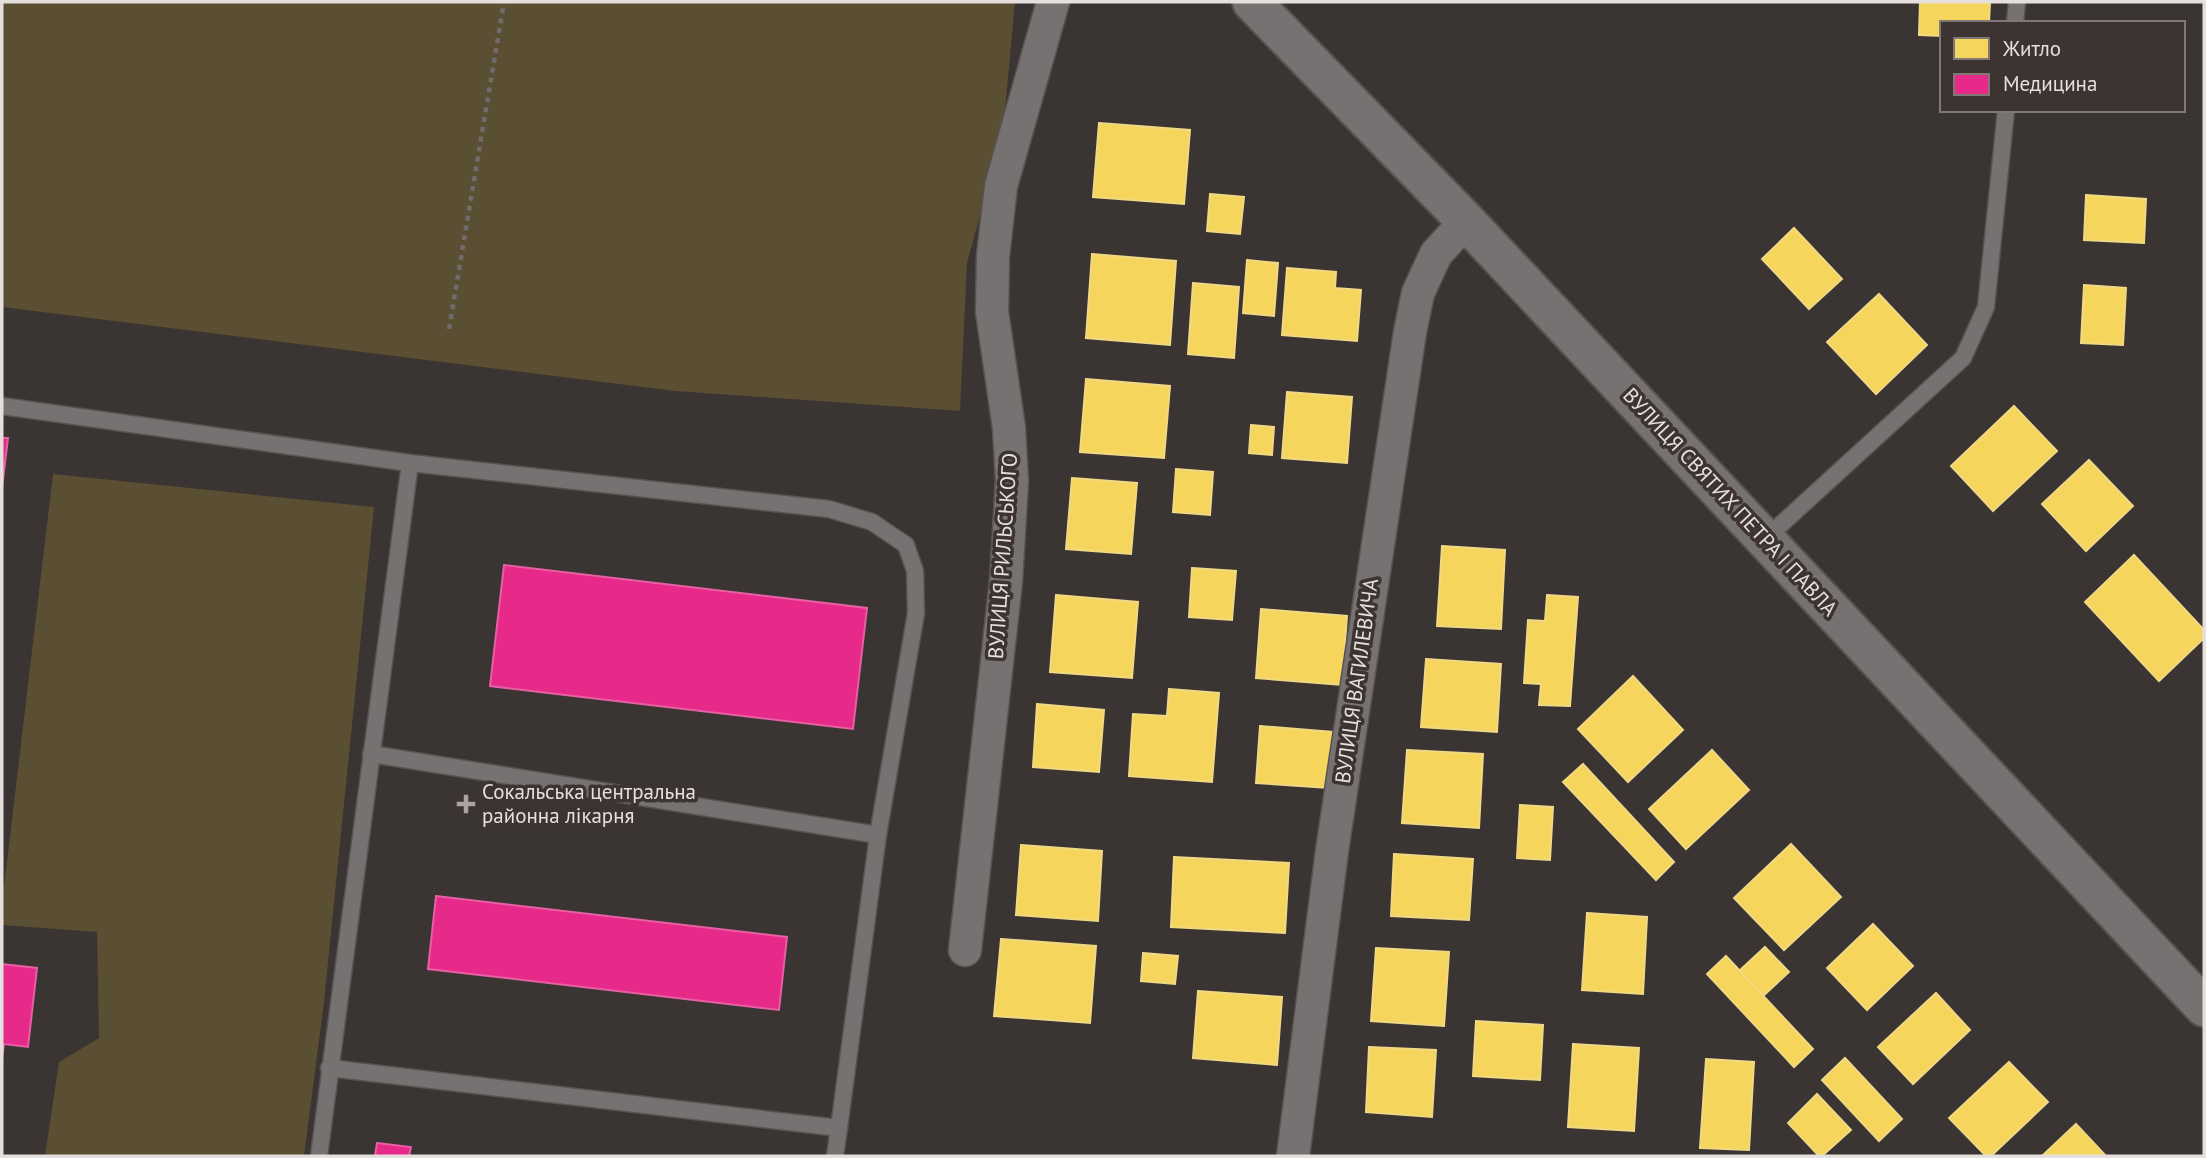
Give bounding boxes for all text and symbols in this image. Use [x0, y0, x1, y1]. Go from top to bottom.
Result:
legend [1940, 21, 2185, 112]
text: Житло [2002, 35, 2061, 62]
text: Медицина [2003, 70, 2097, 97]
street label: ВУЛИЦЯ СВЯТИХ ПЕТРА І ПАВЛА [1617, 382, 1844, 622]
street label: ВУЛИЦЯ РИЛЬСЬКОГО [982, 452, 1023, 660]
street label: ВУЛИЦЯ ВАГИЛЕВИЧА [1329, 576, 1384, 785]
place label: Сокальська центральна районна лікарня [482, 778, 696, 829]
marker: Сокальська центральна районна лікарня [456, 794, 476, 814]

